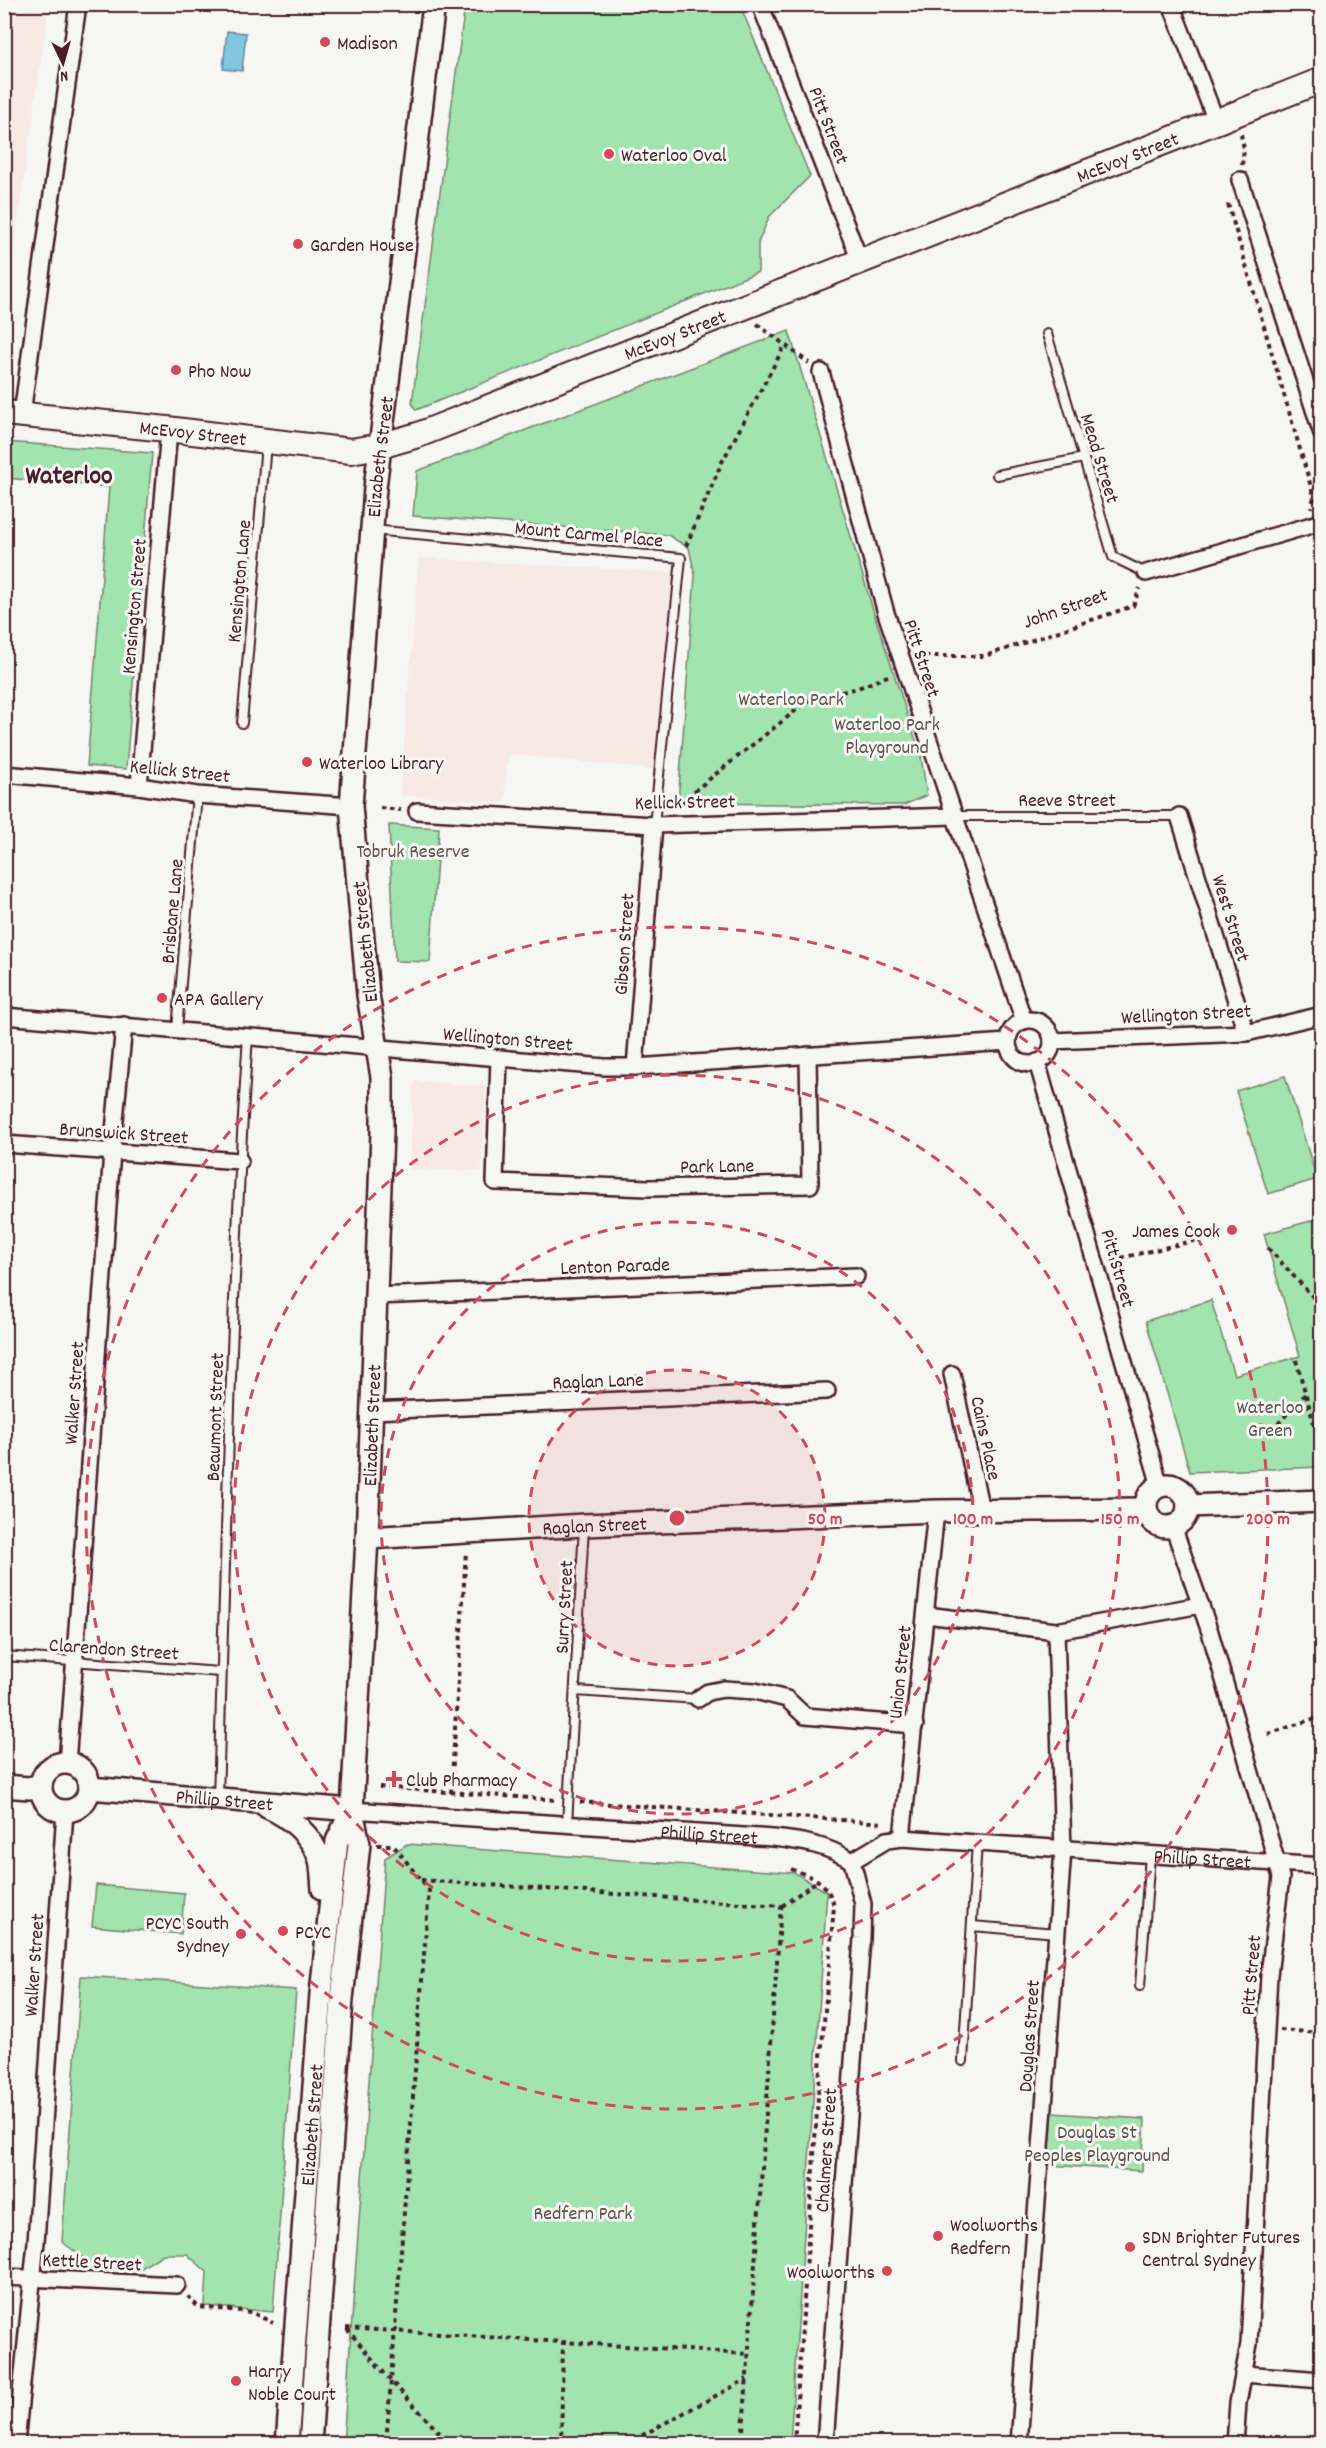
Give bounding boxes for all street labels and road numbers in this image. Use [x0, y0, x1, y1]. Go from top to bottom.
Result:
street label: Pitt Street [800, 83, 855, 169]
street label: McEvoy Street [1073, 127, 1183, 192]
street label: McEvoy Street [621, 304, 731, 370]
street label: Elizabeth Street [362, 395, 403, 518]
street label: Mead Street [1071, 411, 1125, 507]
street label: McEvoy Street [138, 415, 248, 455]
street label: Mount Carmel Place [513, 516, 664, 556]
street label: Kensington Lane [222, 519, 260, 644]
street label: Kensington Street [116, 537, 156, 675]
street label: John Street [1020, 582, 1112, 637]
street label: Pitt Street [894, 616, 946, 702]
street label: Kellick Street [128, 754, 231, 792]
street label: Reeve Street [1018, 788, 1116, 816]
street label: Kellick Street [634, 789, 736, 819]
street label: Brisbane Lane [155, 857, 193, 965]
street label: West Street [1203, 872, 1256, 966]
street label: Elizabeth Street [347, 880, 387, 1004]
street label: Gibson Street [608, 892, 644, 996]
street label: Wellington Street [1120, 999, 1252, 1033]
street label: Wellington Street [442, 1021, 574, 1061]
street label: Brunswick Street [58, 1117, 189, 1153]
street label: Park Lane [680, 1153, 755, 1183]
street label: Pitt Street [1092, 1226, 1141, 1311]
street label: Lenton Parade [560, 1252, 671, 1284]
street label: Walker Street [58, 1341, 94, 1446]
street label: Beaumont Street [201, 1352, 233, 1482]
street label: Elizabeth Street [358, 1364, 390, 1487]
street label: Raglan Lane [552, 1367, 644, 1399]
street label: Cains Place [962, 1394, 1007, 1483]
street label: Raglan Street [542, 1512, 648, 1544]
street label: Surry Street [550, 1560, 582, 1655]
street label: Union Street [883, 1624, 921, 1720]
street label: Clarendon Street [48, 1632, 180, 1669]
street label: Phillip Street [174, 1784, 274, 1820]
street label: Phillip Street [659, 1820, 759, 1854]
street label: Phillip Street [1153, 1844, 1252, 1878]
street label: Walker Street [18, 1913, 54, 2018]
street label: Pitt Street [1236, 1934, 1270, 2017]
street label: Douglas Street [1013, 1979, 1049, 2093]
street label: Elizabeth Street [296, 2063, 333, 2187]
street label: Chalmers Street [810, 2087, 846, 2213]
street label: Kettle Street [41, 2247, 142, 2281]

